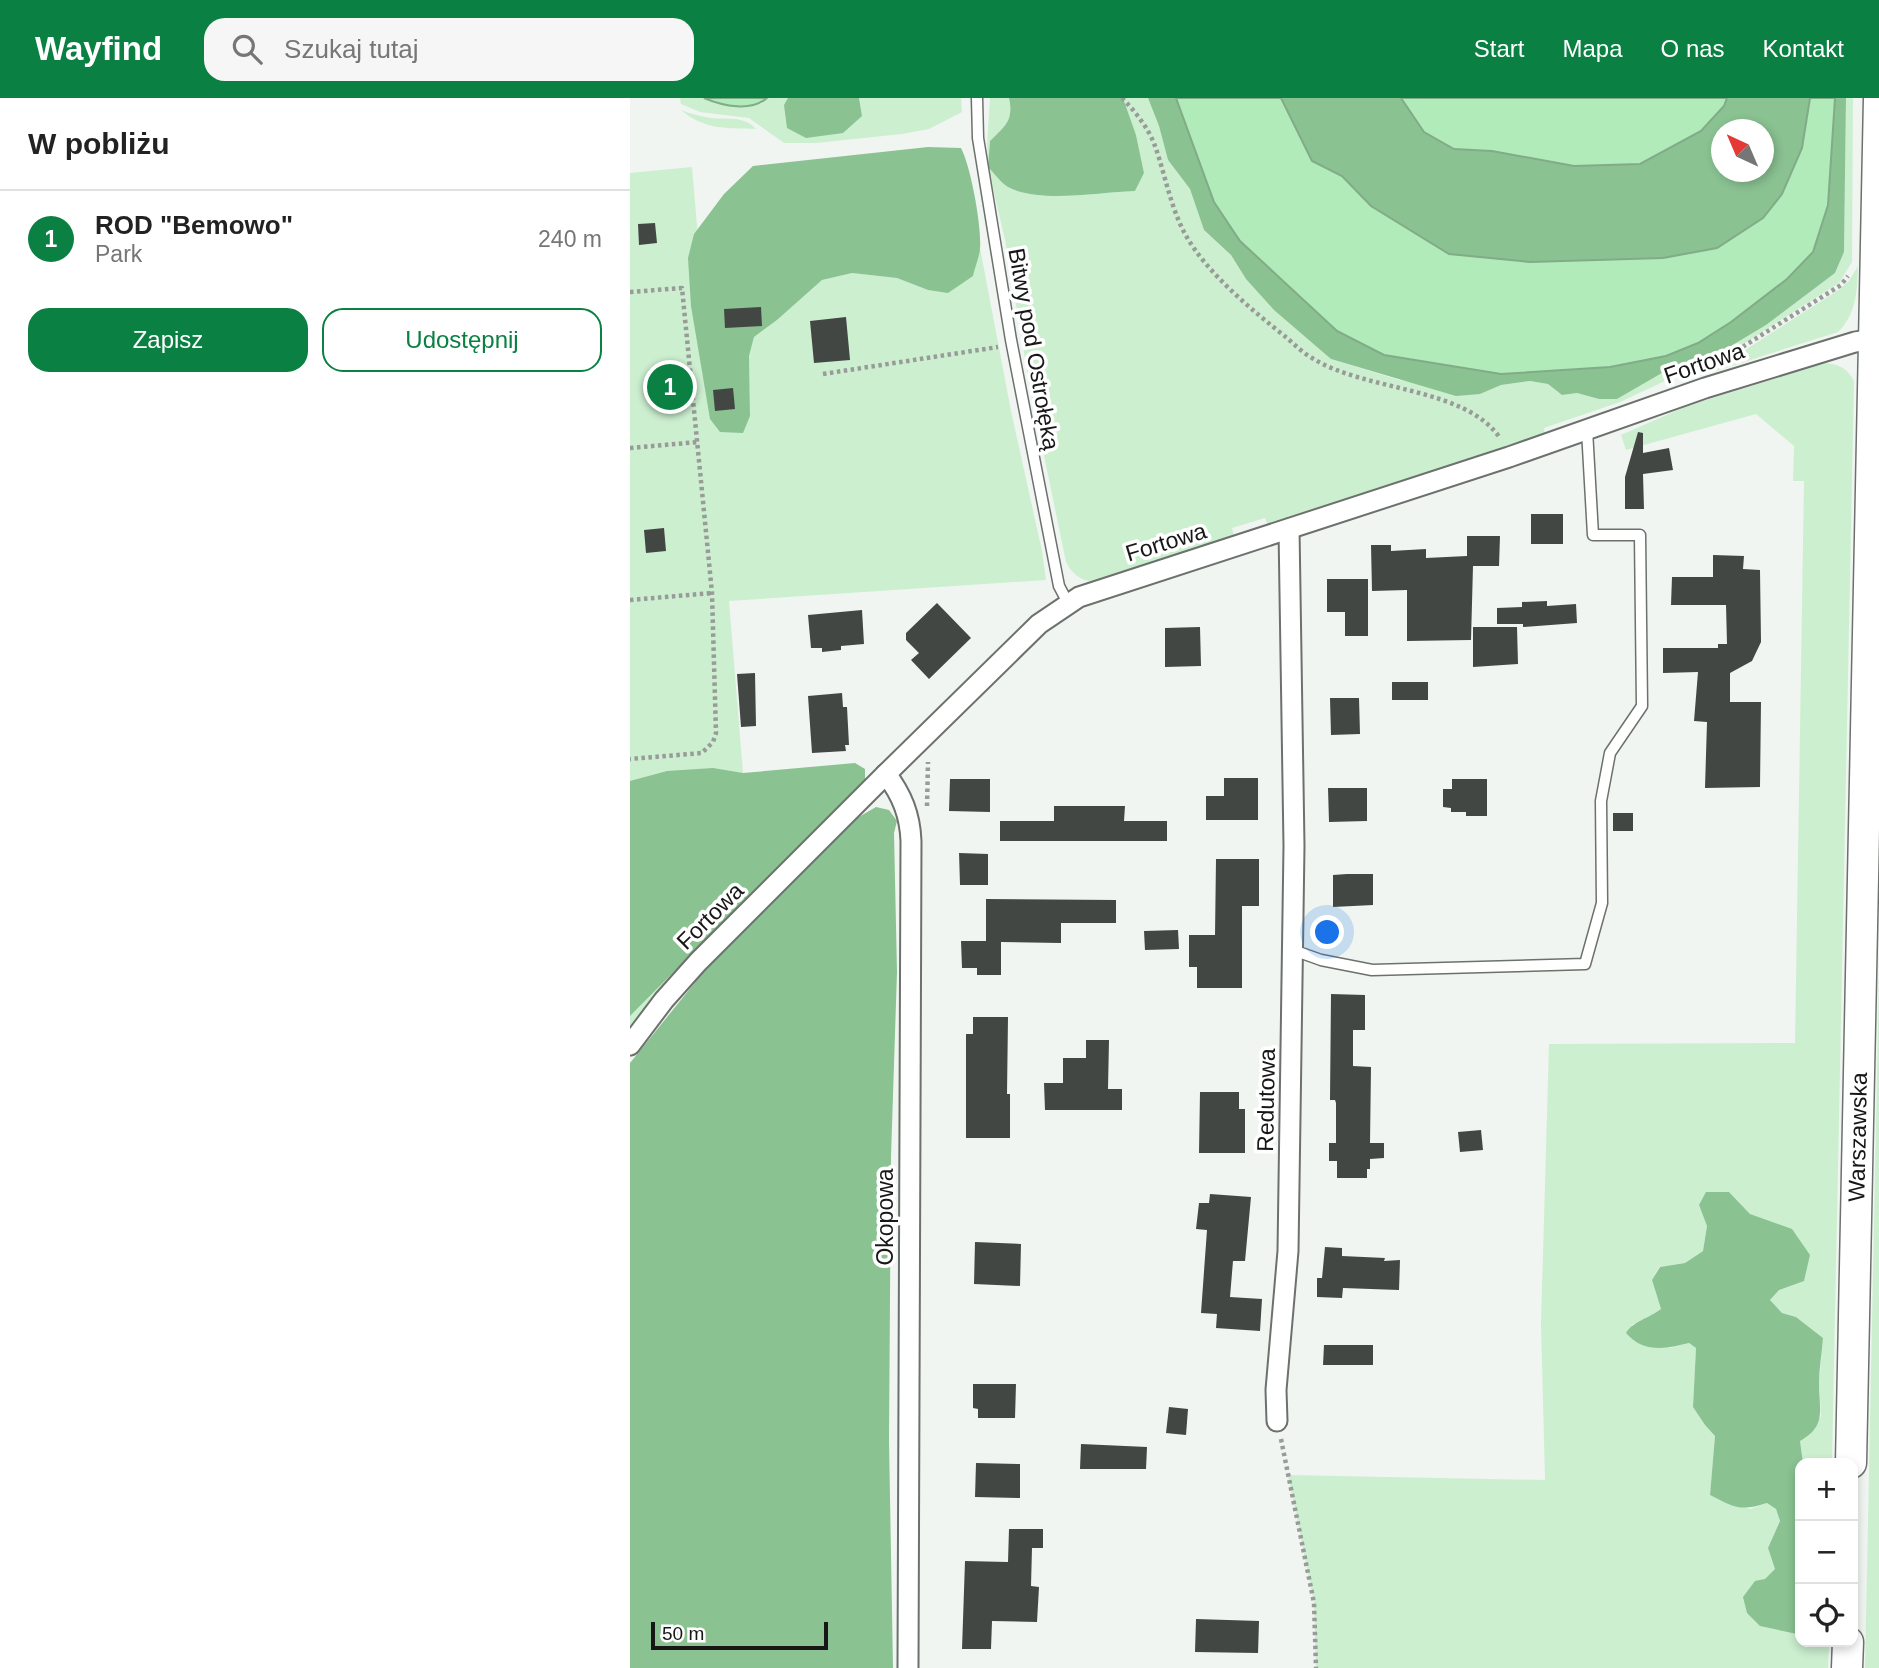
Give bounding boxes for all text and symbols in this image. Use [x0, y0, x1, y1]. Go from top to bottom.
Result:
search box [204, 18, 694, 81]
text: Wayfind [35, 30, 162, 67]
icon: search [228, 30, 266, 68]
text: Szukaj tutaj [284, 34, 419, 64]
text: Start [1474, 35, 1525, 62]
text: Mapa [1563, 35, 1623, 62]
text: O nas [1661, 35, 1725, 62]
text: Kontakt [1763, 35, 1844, 62]
north arrow [1711, 119, 1774, 182]
text: W pobliżu [28, 127, 170, 160]
text: ROD "Bemowo" [95, 210, 293, 240]
text: 1 [45, 226, 57, 252]
text: 240 m [538, 226, 602, 252]
text: Park [95, 241, 142, 267]
street label: Bitwy pod Ostrołęką [1003, 246, 1065, 452]
button: Zapisz [28, 308, 308, 372]
button: Udostępnij [322, 308, 602, 372]
street label: Fortowa [1660, 337, 1748, 389]
pin: 1 [647, 361, 693, 413]
street label: Fortowa [1122, 517, 1210, 567]
street label: Fortowa [671, 877, 749, 955]
your location [1310, 915, 1344, 949]
street label: Redutowa [1252, 1048, 1280, 1152]
street label: Warszawska [1843, 1072, 1872, 1202]
street label: Okopowa [872, 1168, 898, 1266]
map controls [1795, 1458, 1858, 1647]
button: + [1795, 1458, 1858, 1521]
button: − [1795, 1521, 1858, 1584]
button: locate [1795, 1584, 1858, 1647]
scale bar [651, 1619, 828, 1651]
text: 50 m [662, 1623, 704, 1644]

